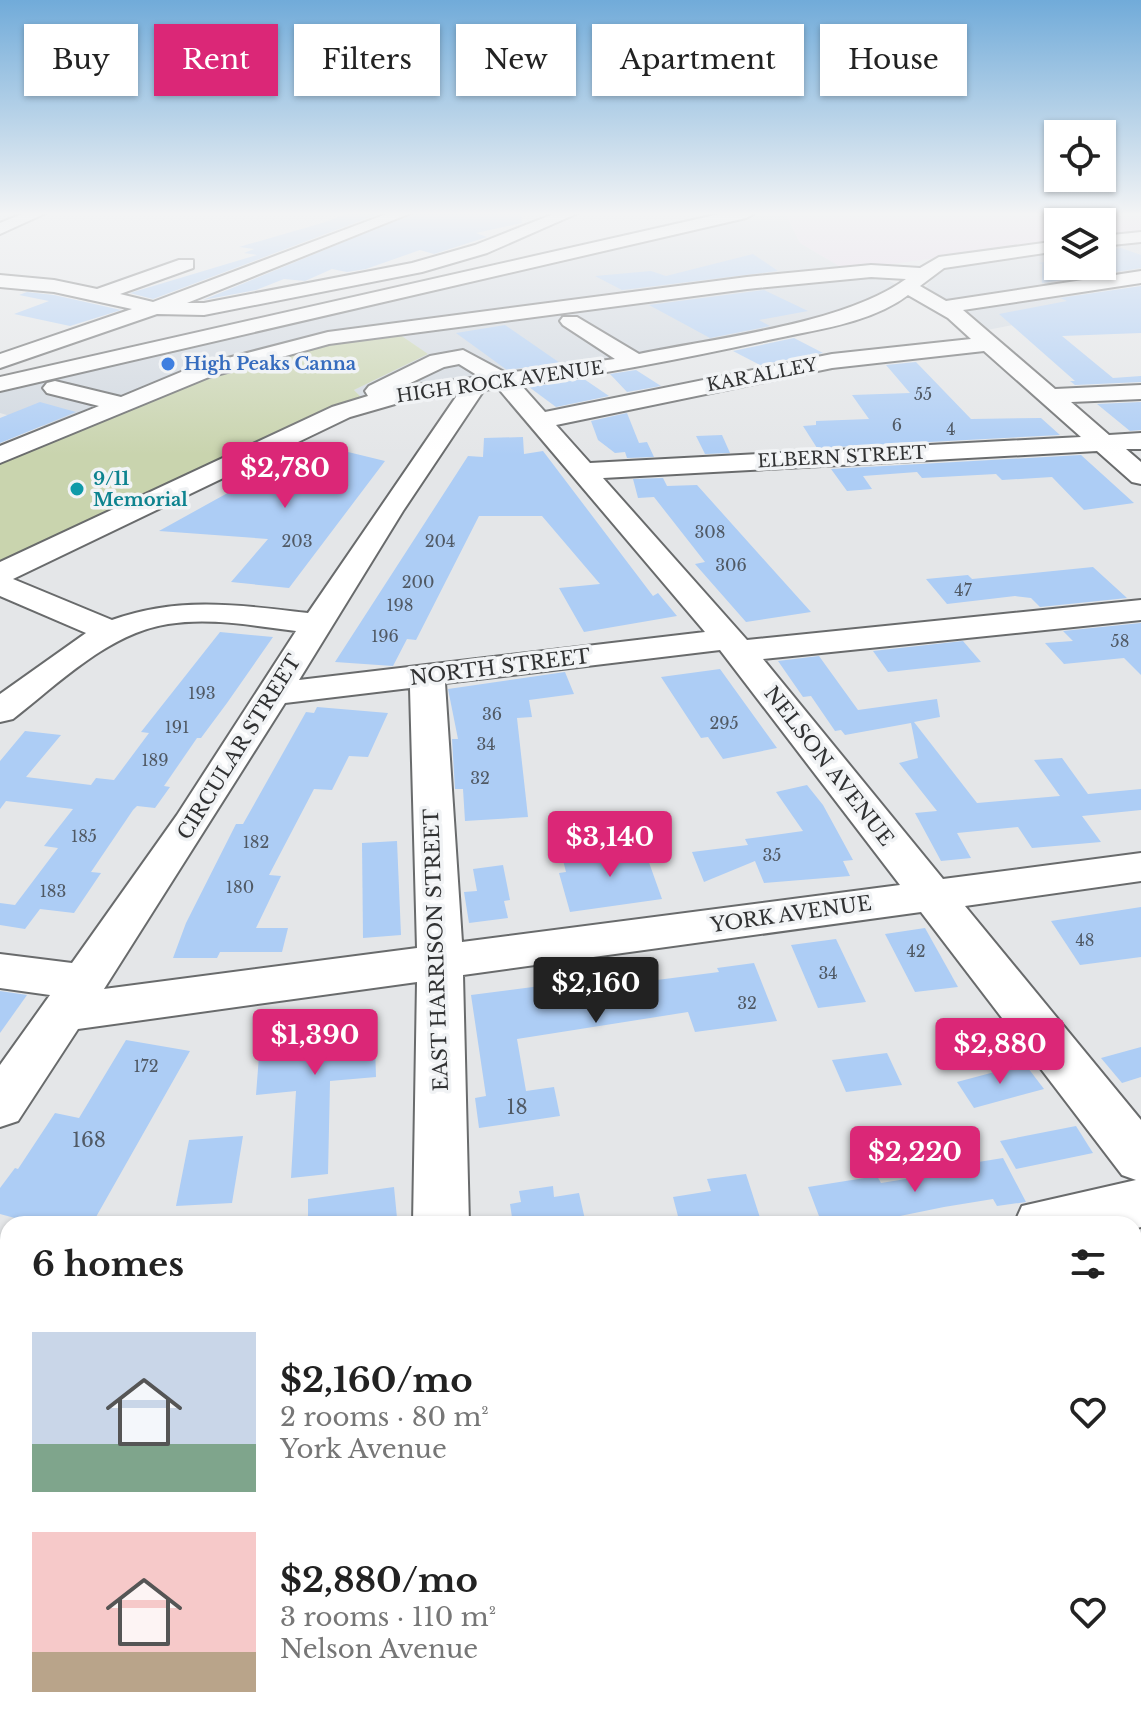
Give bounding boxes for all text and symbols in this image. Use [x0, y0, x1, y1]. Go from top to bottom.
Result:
chip: Buy [24, 24, 138, 96]
chip: Rent [154, 24, 278, 96]
chip: Filters [294, 24, 440, 96]
chip: New [456, 24, 576, 96]
chip: Apartment [592, 24, 804, 96]
chip: House [820, 24, 967, 96]
map controls [1044, 120, 1116, 280]
button: locate [1044, 120, 1116, 192]
button: layers [1044, 208, 1116, 280]
place label: High Peaks Canna [184, 353, 357, 375]
street label: KAR ALLEY [705, 353, 820, 397]
marker: High Peaks Canna [159, 355, 177, 373]
street label: HIGH ROCK AVENUE [395, 357, 605, 407]
house number: 55 [914, 384, 932, 404]
house number: 6 [892, 415, 902, 435]
house number: 4 [946, 419, 956, 439]
pin: $2,780 [220, 442, 350, 510]
street label: ELBERN STREET [757, 442, 928, 472]
text: $2,780 [240, 452, 330, 484]
place label: 9/11 Memorial [93, 468, 188, 511]
marker: 9/11 Memorial [68, 480, 86, 498]
house number: 308 [695, 522, 725, 542]
house number: 203 [281, 531, 313, 551]
house number: 204 [425, 531, 455, 551]
house number: 306 [715, 555, 747, 575]
house number: 200 [402, 572, 434, 592]
house number: 47 [954, 580, 973, 600]
house number: 198 [386, 595, 414, 615]
house number: 196 [371, 626, 399, 646]
house number: 58 [1111, 631, 1129, 651]
street label: NORTH STREET [408, 644, 592, 690]
street label: CIRCULAR STREET [172, 650, 306, 844]
street label: NELSON AVENUE [759, 682, 899, 850]
house number: 193 [188, 683, 216, 703]
house number: 36 [482, 704, 502, 724]
house number: 295 [709, 713, 739, 733]
house number: 191 [165, 717, 189, 737]
house number: 34 [476, 734, 496, 754]
house number: 189 [141, 750, 169, 770]
house number: 32 [470, 768, 490, 788]
street label: EAST HARRISON STREET [419, 808, 453, 1092]
pin: $3,140 [545, 811, 675, 879]
text: $3,140 [566, 821, 654, 853]
house number: 185 [71, 826, 97, 846]
house number: 182 [243, 832, 269, 852]
house number: 35 [763, 845, 781, 865]
house number: 180 [226, 877, 254, 897]
house number: 183 [40, 881, 66, 901]
street label: YORK AVENUE [708, 891, 873, 937]
house number: 48 [1075, 930, 1095, 950]
house number: 42 [906, 941, 926, 961]
pin: $2,160 [531, 957, 661, 1025]
house number: 34 [818, 963, 838, 983]
text: $2,160 [552, 967, 640, 999]
house number: 32 [737, 993, 757, 1013]
pin: $1,390 [250, 1009, 380, 1077]
pin: $2,880 [935, 1018, 1065, 1086]
text: $1,390 [271, 1019, 359, 1051]
text: $2,880 [953, 1028, 1047, 1060]
house number: 172 [133, 1056, 159, 1076]
house number: 18 [506, 1095, 528, 1119]
pin: $2,220 [850, 1126, 980, 1194]
house number: 168 [72, 1128, 106, 1152]
text: $2,220 [868, 1136, 962, 1168]
icon: filters [1066, 1242, 1110, 1286]
text: 6 homes [32, 1243, 184, 1285]
text: $2,160/mo [280, 1359, 473, 1401]
icon: home [96, 1364, 192, 1460]
icon: heart [1066, 1390, 1110, 1434]
text: 2 rooms · 80 m² [280, 1401, 489, 1433]
text: York Avenue [280, 1433, 447, 1465]
text: $2,880/mo [280, 1559, 478, 1601]
icon: home [96, 1564, 192, 1660]
icon: heart [1066, 1590, 1110, 1634]
text: 3 rooms · 110 m² [280, 1601, 496, 1633]
text: Nelson Avenue [280, 1633, 478, 1665]

